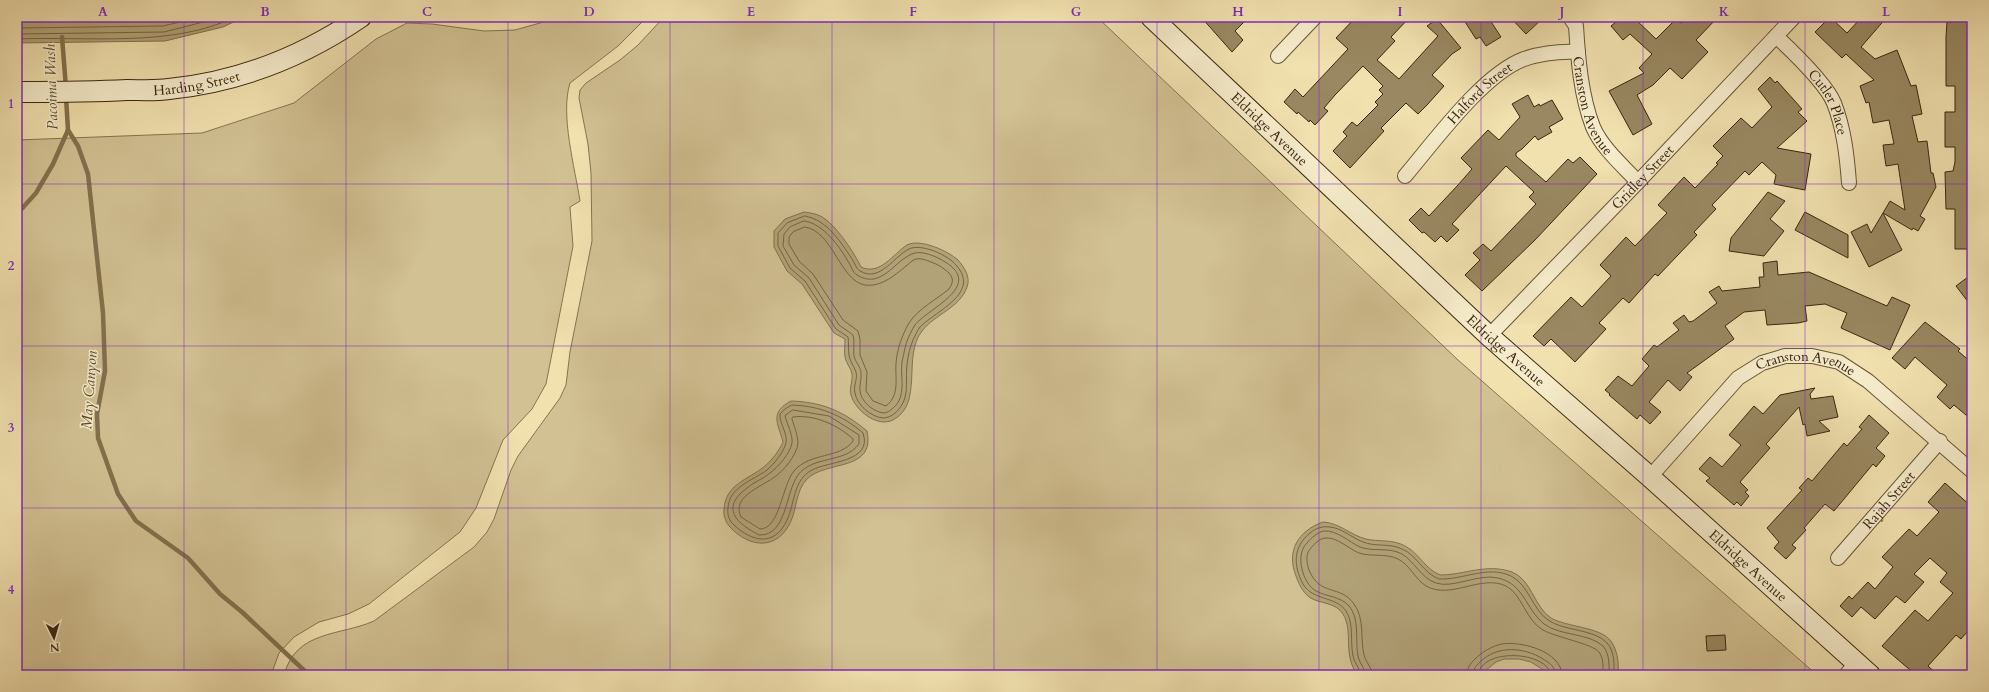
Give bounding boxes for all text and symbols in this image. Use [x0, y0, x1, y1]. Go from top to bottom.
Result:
text: A [98, 3, 108, 21]
text: B [260, 3, 270, 21]
text: C [422, 3, 432, 21]
text: D [583, 3, 595, 21]
text: E [747, 3, 755, 21]
text: F [909, 3, 917, 21]
text: G [1071, 3, 1082, 21]
text: H [1232, 3, 1244, 21]
text: I [1397, 3, 1403, 21]
text: J [1558, 3, 1565, 21]
text: K [1719, 3, 1730, 21]
text: L [1882, 3, 1891, 21]
water label: Pacoima Wash [39, 43, 62, 130]
street label: Cranston Avenue [1569, 55, 1617, 159]
street label: Halford Street [1443, 57, 1516, 128]
street label: Cutler Place [1804, 65, 1852, 137]
street label: Harding Street [153, 66, 242, 100]
street label: Eldridge Avenue [1227, 88, 1312, 170]
text: 1 [8, 95, 14, 113]
street label: Gridley Street [1607, 140, 1678, 213]
text: 2 [8, 257, 15, 275]
street label: Eldridge Avenue [1462, 310, 1549, 391]
street label: Cranston Avenue [1751, 347, 1860, 380]
water label: May Canyon [76, 350, 102, 430]
text: 3 [8, 419, 15, 437]
street label: Rajah Street [1858, 467, 1919, 533]
street label: Eldridge Avenue [1705, 525, 1792, 606]
text: 4 [8, 581, 15, 599]
north arrow [34, 618, 74, 658]
text: N [49, 640, 60, 655]

